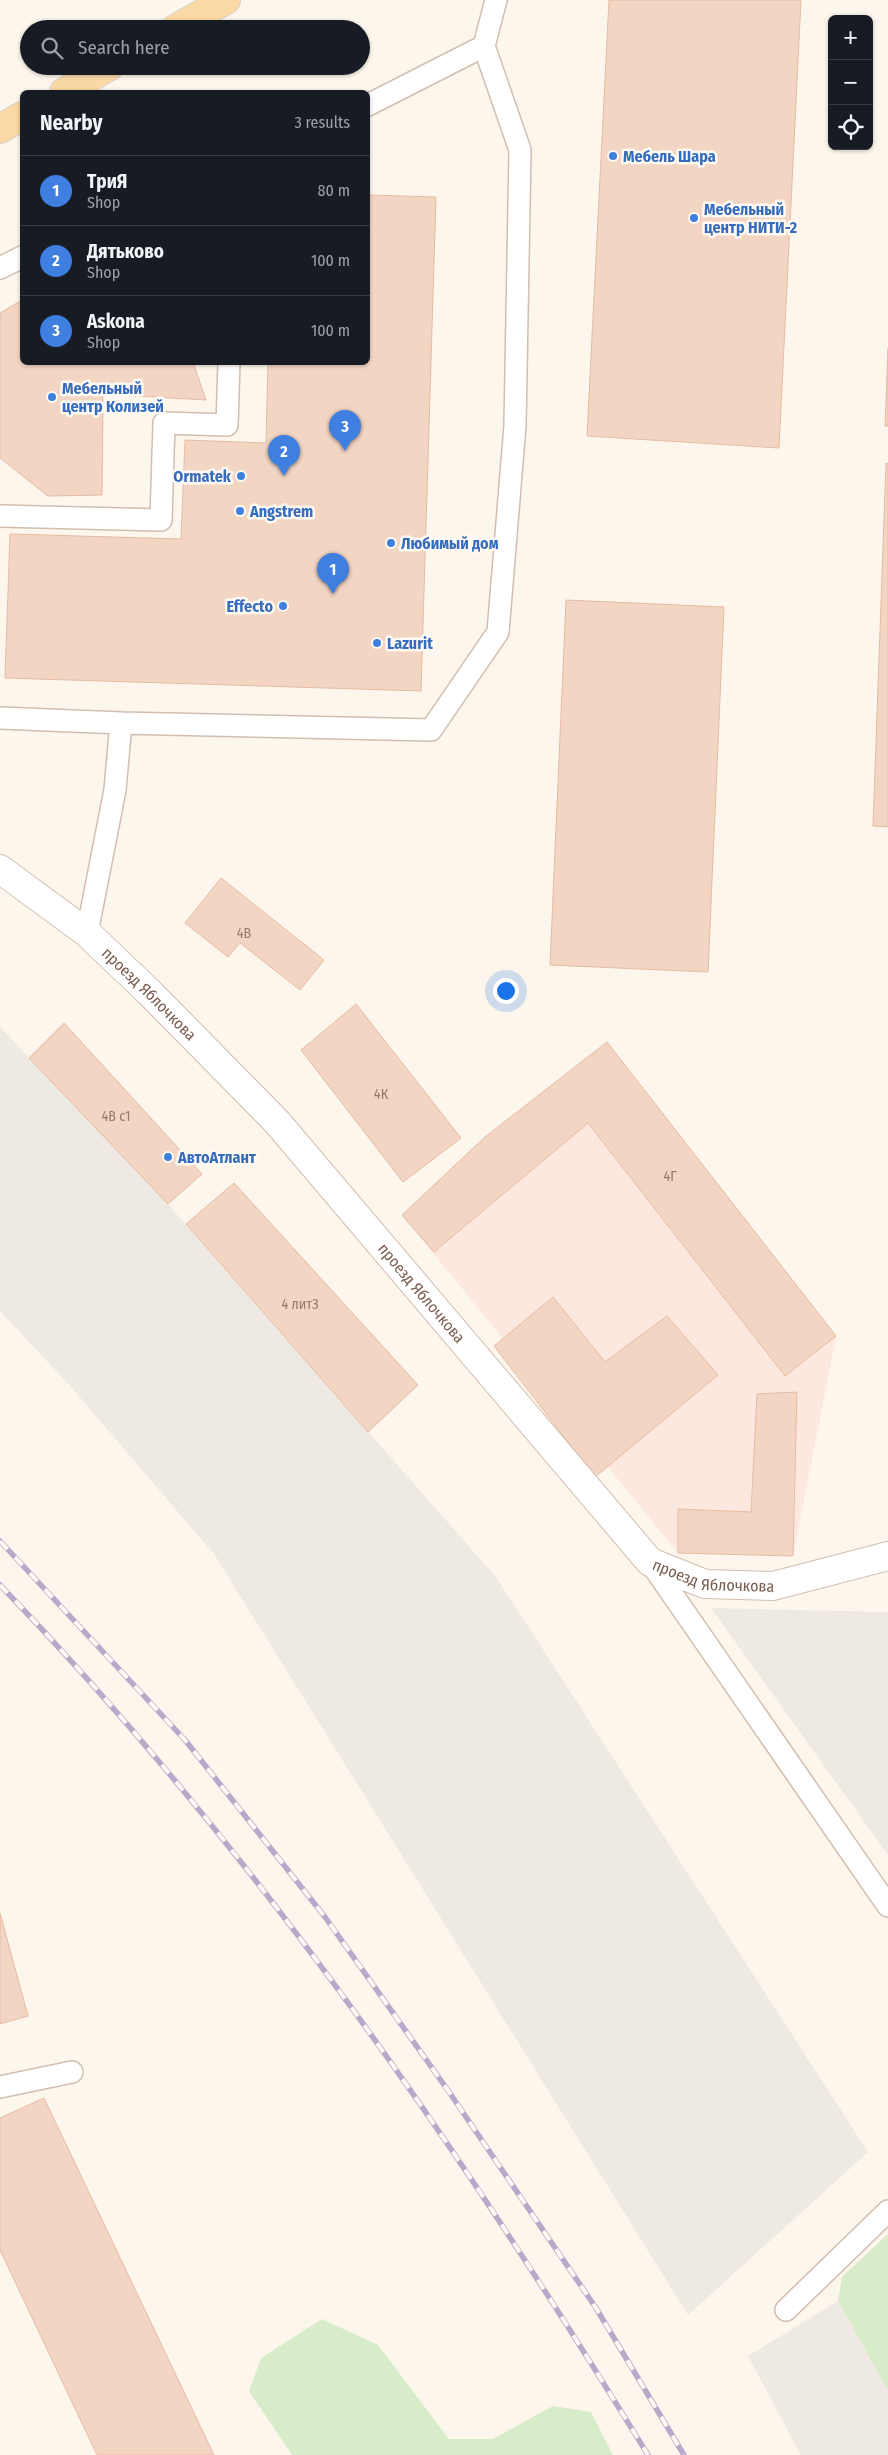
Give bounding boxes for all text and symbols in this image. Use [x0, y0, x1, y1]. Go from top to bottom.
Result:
map controls [828, 15, 873, 150]
button: + [828, 15, 873, 60]
search box [20, 20, 370, 75]
icon: search [38, 34, 66, 62]
text: Search here [78, 36, 170, 59]
button: − [828, 60, 873, 105]
button: locate [828, 105, 873, 150]
text: Nearby [40, 110, 102, 136]
text: 3 results [294, 113, 350, 132]
place label: Мебель Шара [623, 147, 716, 166]
marker: Мебель Шара [607, 150, 619, 162]
text: ТриЯ [87, 170, 127, 193]
text: 1 [53, 181, 59, 200]
text: 80 m [318, 181, 350, 200]
text: Shop [87, 193, 120, 212]
place label: Мебельный центр НИТИ-2 [704, 200, 798, 237]
marker: Мебельный центр НИТИ-2 [688, 212, 700, 224]
text: Дятьково [87, 240, 164, 263]
text: 2 [52, 251, 60, 270]
text: 100 m [311, 251, 350, 270]
text: Shop [87, 263, 120, 282]
text: Askona [87, 310, 145, 333]
text: 3 [52, 321, 60, 340]
text: 100 m [311, 321, 350, 340]
text: Shop [87, 333, 120, 352]
place label: Мебельный центр Колизей [62, 379, 164, 416]
marker: Мебельный центр Колизей [46, 391, 58, 403]
pin: 3 [329, 410, 361, 451]
pin: 2 [268, 435, 300, 476]
place label: Ormatek [173, 467, 232, 486]
marker: Ormatek [235, 470, 247, 482]
place label: Angstrem [249, 502, 313, 521]
marker: Angstrem [234, 505, 246, 517]
place label: Любимый дом [401, 534, 499, 553]
marker: Любимый дом [385, 537, 397, 549]
pin: 1 [317, 553, 349, 594]
place label: Effecto [226, 597, 273, 616]
marker: Effecto [277, 600, 289, 612]
place label: Lazurit [387, 634, 433, 653]
marker: Lazurit [371, 637, 383, 649]
house number: 4В [237, 925, 252, 942]
street label: проезд Яблочкова [98, 943, 200, 1045]
your location [493, 978, 519, 1004]
house number: 4К [374, 1086, 389, 1103]
house number: 4В с1 [101, 1108, 131, 1125]
place label: АвтоАтлант [177, 1148, 256, 1167]
marker: АвтоАтлант [162, 1151, 174, 1163]
house number: 4Г [663, 1168, 677, 1185]
street label: проезд Яблочкова [374, 1239, 469, 1347]
house number: 4 литЗ [281, 1296, 319, 1313]
street label: проезд Яблочкова [650, 1555, 775, 1596]

